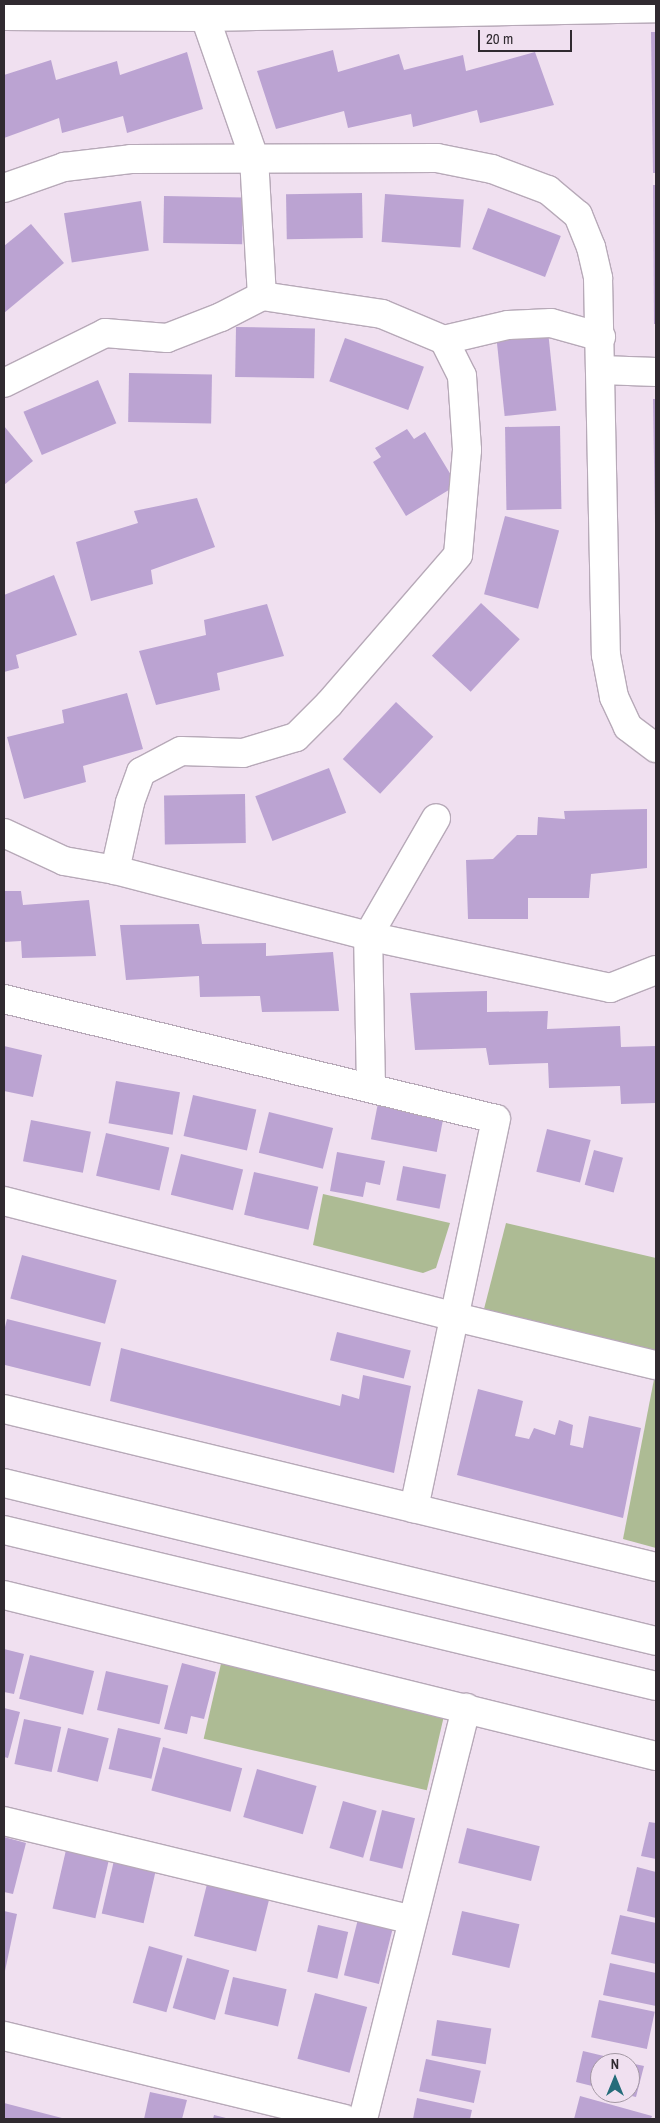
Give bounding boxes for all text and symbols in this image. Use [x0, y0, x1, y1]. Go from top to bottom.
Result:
scale bar [480, 20, 574, 52]
text: 20 m [486, 28, 513, 49]
north arrow [590, 2053, 640, 2103]
text: N [611, 2055, 619, 2073]

